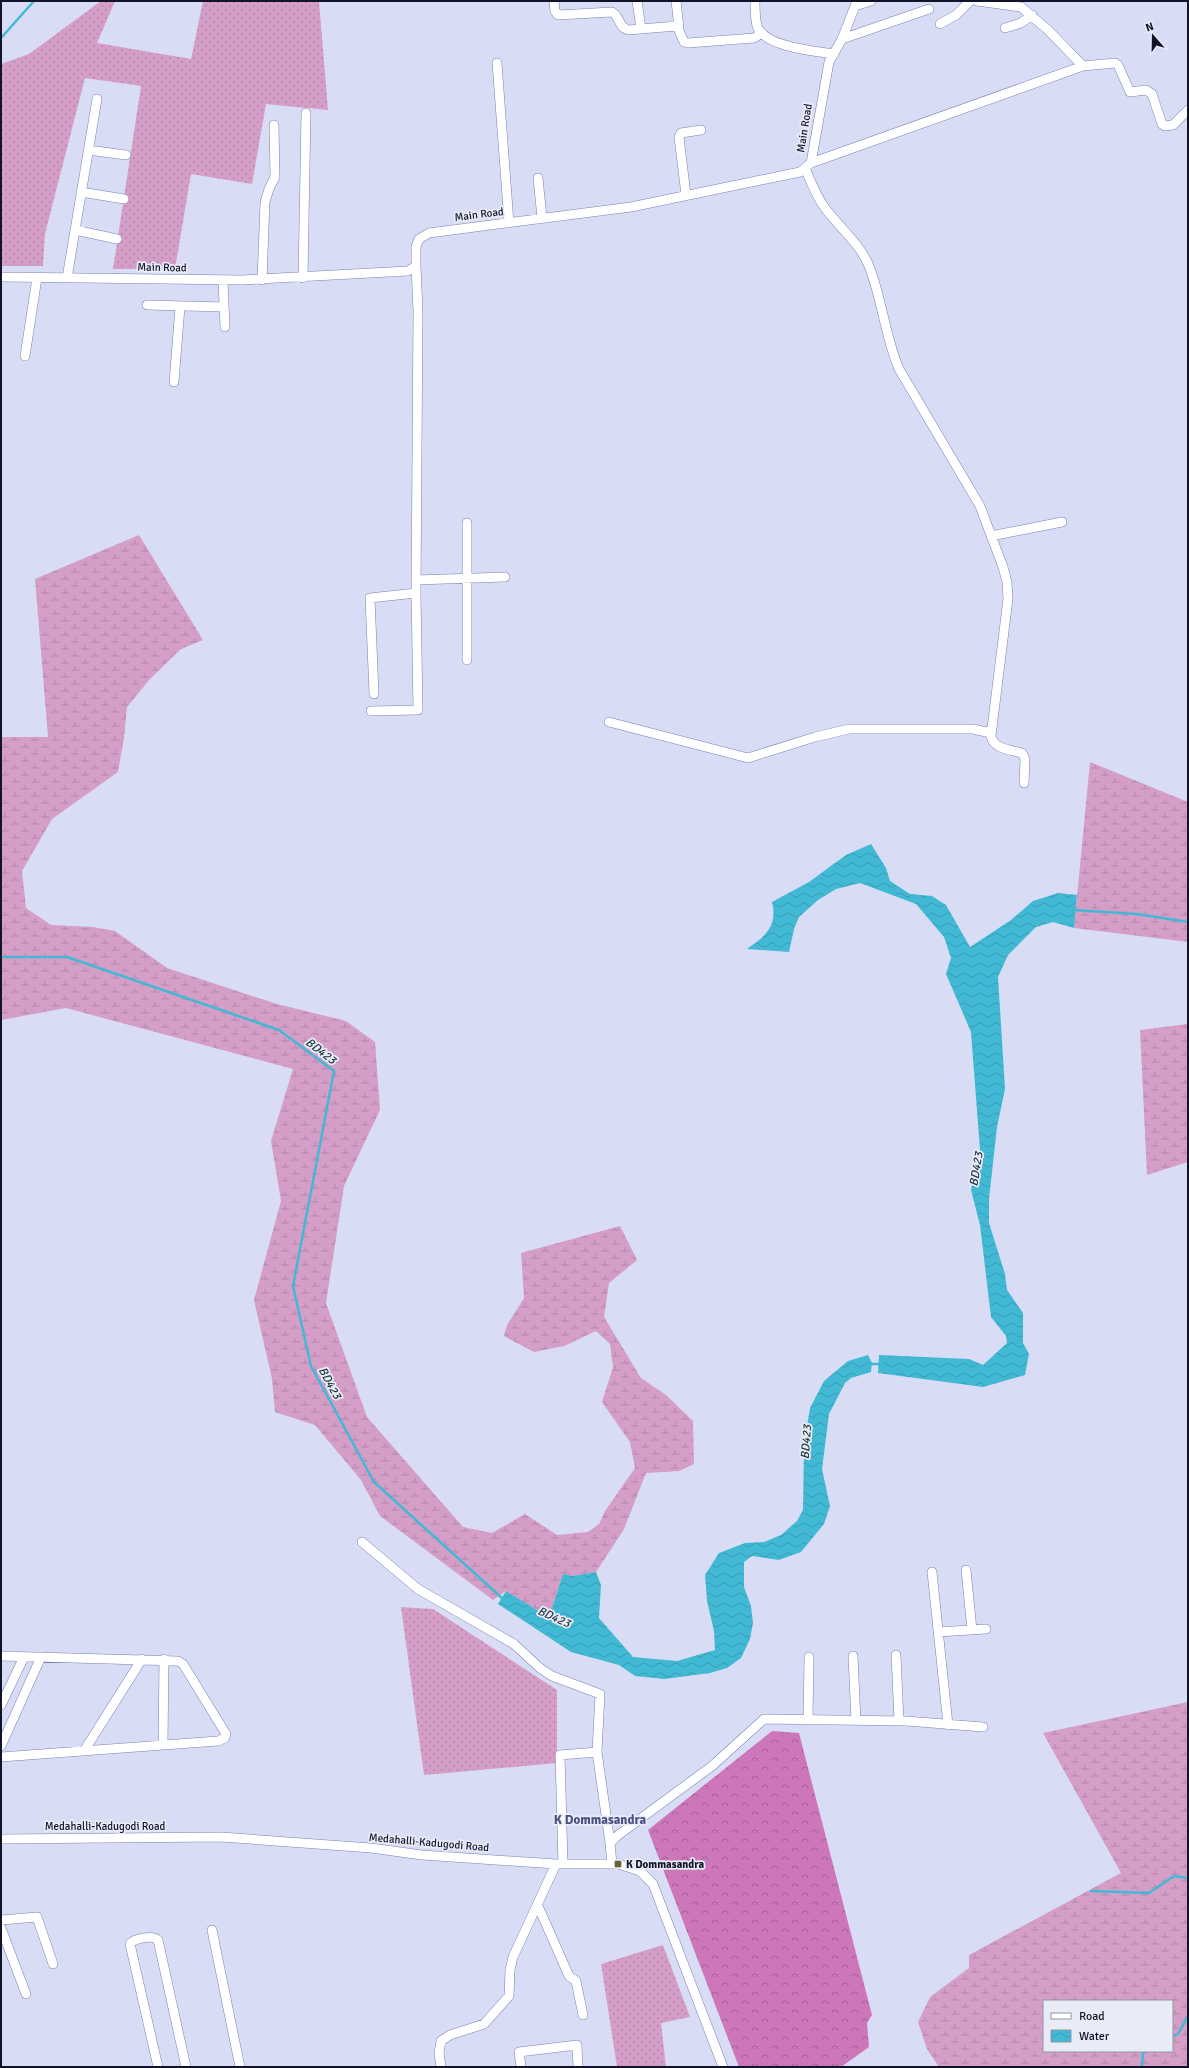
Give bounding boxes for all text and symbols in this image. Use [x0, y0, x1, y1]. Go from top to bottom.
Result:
north arrow [1133, 16, 1173, 56]
text: N [1144, 20, 1156, 34]
street label: Main Road [794, 102, 815, 154]
street label: Main Road [454, 205, 505, 224]
street label: Main Road [137, 261, 187, 274]
water label: BD423 [302, 1035, 340, 1069]
water label: BD423 [966, 1149, 987, 1187]
water label: BD423 [315, 1365, 345, 1403]
water label: BD423 [798, 1423, 815, 1460]
water label: BD423 [535, 1604, 574, 1632]
district label: K Dommasandra [554, 1812, 646, 1828]
street label: Medahalli-Kadugodi Road [45, 1820, 166, 1833]
street label: Medahalli-Kadugodi Road [368, 1831, 490, 1854]
place label: K Dommasandra [626, 1858, 704, 1871]
marker: K Dommasandra [613, 1859, 623, 1869]
legend [1043, 2000, 1173, 2052]
text: Road [1079, 2009, 1105, 2024]
text: Water [1079, 2029, 1110, 2044]

